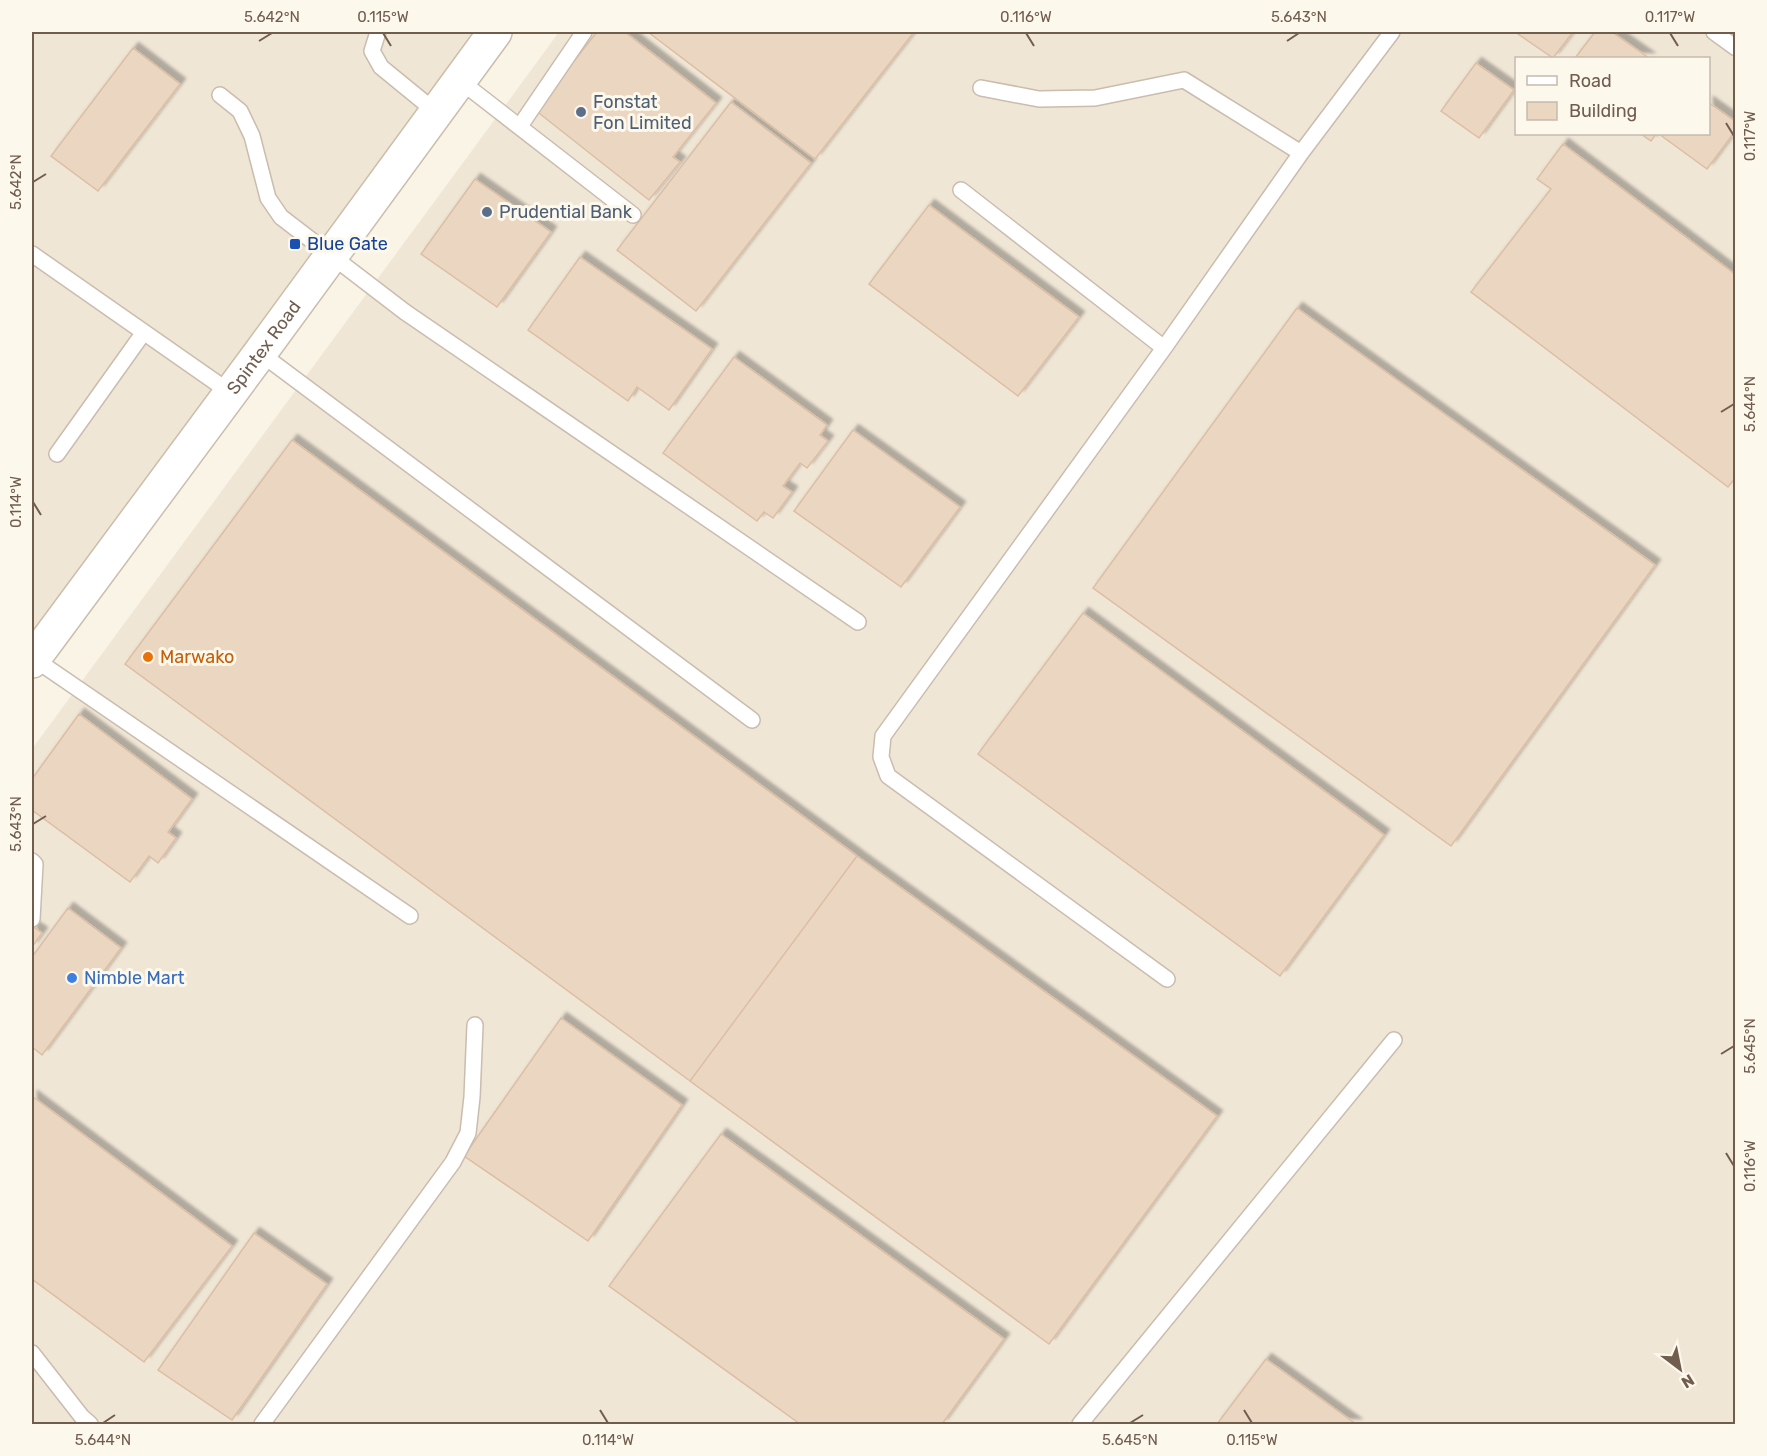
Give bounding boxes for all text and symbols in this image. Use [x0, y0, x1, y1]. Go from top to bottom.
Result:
text: 5.642°N [244, 8, 300, 26]
text: 0.115°W [357, 8, 409, 26]
text: 0.116°W [1000, 8, 1052, 26]
text: 5.643°N [1271, 8, 1327, 26]
text: 0.117°W [1645, 8, 1695, 26]
legend [1515, 57, 1710, 135]
text: Road [1569, 70, 1612, 92]
place label: Fonstat Fon Limited [593, 91, 692, 134]
text: Building [1569, 100, 1637, 122]
marker: Fonstat Fon Limited [574, 105, 588, 119]
text: 0.117°W [1741, 111, 1759, 161]
text: 5.642°N [7, 154, 25, 210]
place label: Prudential Bank [499, 201, 633, 223]
marker: Prudential Bank [480, 205, 494, 219]
place label: Blue Gate [307, 233, 388, 255]
marker: Blue Gate [288, 237, 302, 251]
street label: Spintex Road [222, 296, 306, 399]
text: 5.644°N [1741, 376, 1759, 432]
text: 0.114°W [7, 476, 25, 528]
place label: Marwako [160, 646, 234, 668]
marker: Marwako [141, 650, 155, 664]
text: 5.643°N [7, 796, 25, 852]
place label: Nimble Mart [84, 967, 185, 989]
marker: Nimble Mart [65, 971, 79, 985]
text: 5.645°N [1741, 1018, 1759, 1074]
text: 0.116°W [1741, 1140, 1759, 1192]
north arrow [1650, 1339, 1710, 1399]
text: N [1678, 1370, 1698, 1392]
text: 5.644°N [75, 1431, 131, 1449]
text: 0.114°W [582, 1431, 634, 1449]
text: 5.645°N [1102, 1431, 1158, 1449]
text: 0.115°W [1226, 1431, 1278, 1449]

